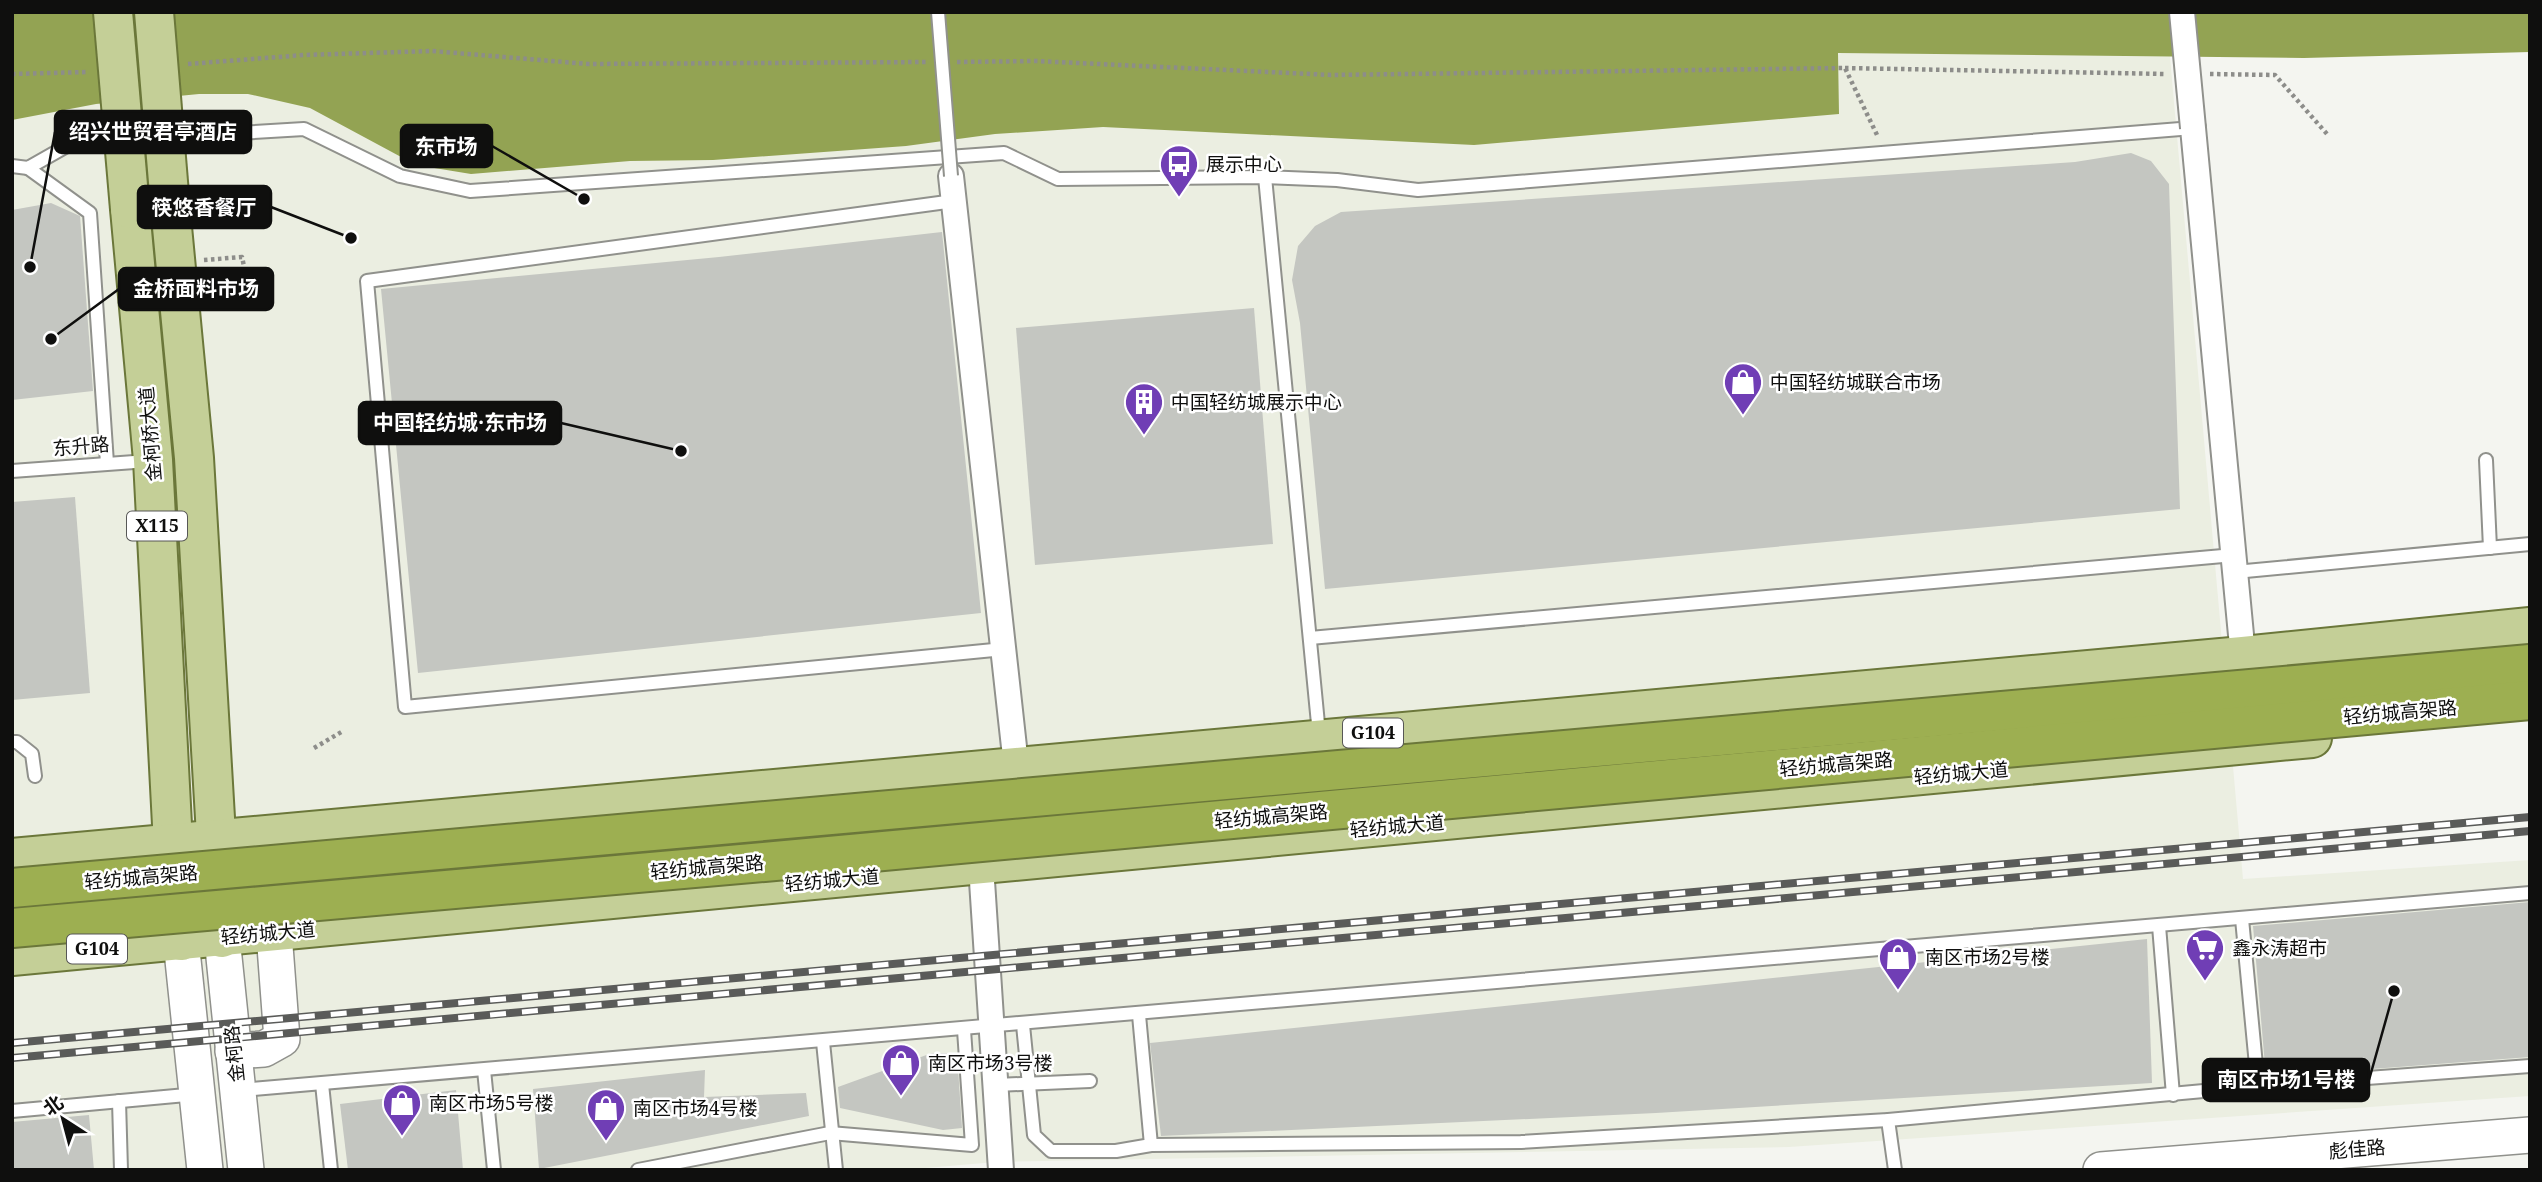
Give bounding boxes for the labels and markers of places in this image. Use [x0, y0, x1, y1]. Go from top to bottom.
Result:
callout: 绍兴世贸君亭酒店 [55, 111, 251, 153]
callout: 东市场 [401, 125, 492, 167]
bus stop icon: 展示中心 [1158, 143, 1200, 198]
place label: 展示中心 [1206, 151, 1282, 177]
callout: 筷悠香餐厅 [138, 186, 271, 228]
callout: 金桥面料市场 [119, 268, 273, 310]
shop icon: 中国轻纺城联合市场 [1722, 361, 1764, 416]
place label: 中国轻纺城联合市场 [1770, 369, 1941, 395]
building icon: 中国轻纺城展示中心 [1123, 381, 1165, 436]
place label: 中国轻纺城展示中心 [1171, 389, 1342, 415]
callout: 中国轻纺城·东市场 [359, 402, 561, 444]
supermarket icon: 鑫永涛超市 [2184, 927, 2226, 982]
place label: 鑫永涛超市 [2232, 935, 2327, 961]
shop icon: 南区市场2号楼 [1877, 936, 1919, 991]
place label: 南区市场2号楼 [1925, 944, 2050, 970]
shop icon: 南区市场3号楼 [880, 1042, 922, 1097]
place label: 南区市场3号楼 [928, 1050, 1053, 1076]
callout: 南区市场1号楼 [2203, 1059, 2369, 1101]
shop icon: 南区市场5号楼 [381, 1082, 423, 1137]
shop icon: 南区市场4号楼 [585, 1087, 627, 1142]
place label: 南区市场5号楼 [429, 1090, 554, 1116]
place label: 南区市场4号楼 [633, 1095, 758, 1121]

